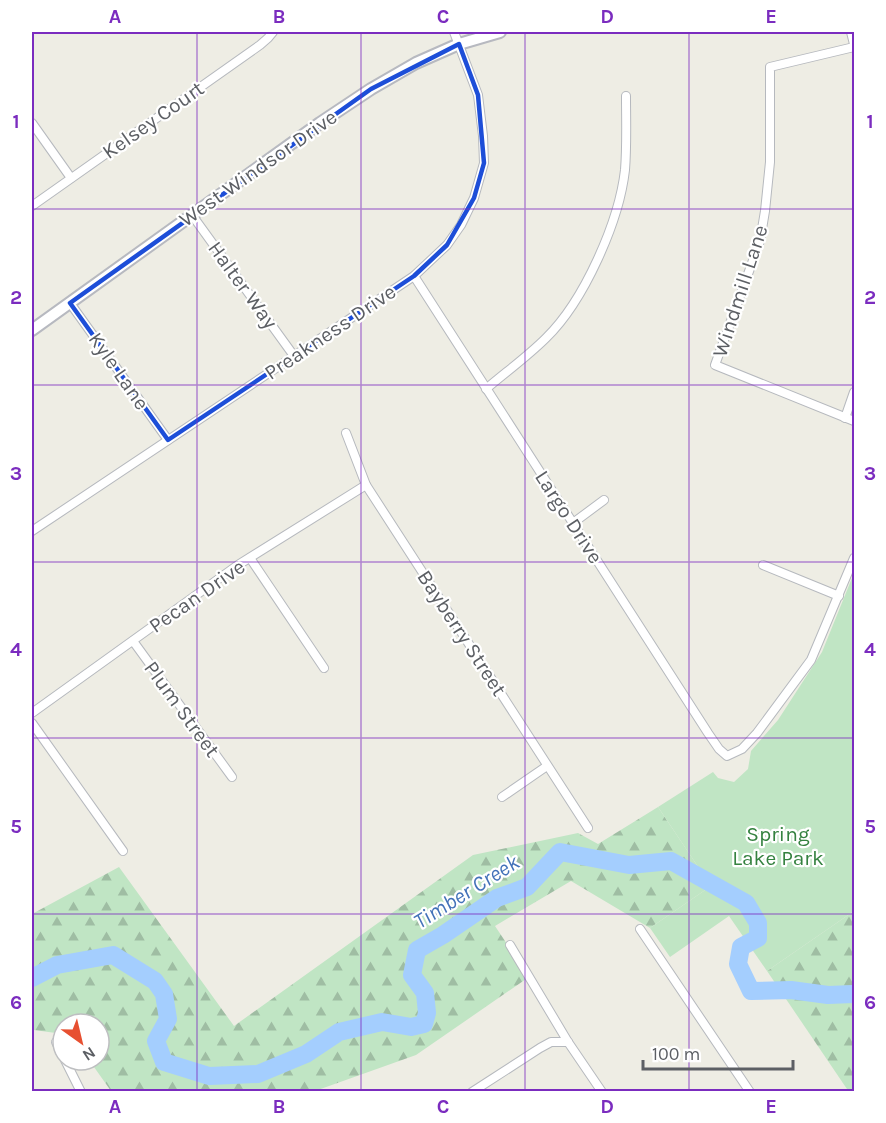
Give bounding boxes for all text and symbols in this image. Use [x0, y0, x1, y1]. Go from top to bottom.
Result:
text: A [109, 5, 122, 28]
text: B [273, 5, 285, 28]
text: C [437, 5, 449, 28]
text: D [600, 5, 614, 28]
text: E [765, 5, 777, 28]
street label: Kelsey Court [98, 76, 209, 164]
street label: West Windsor Drive [174, 105, 342, 231]
text: 1 [12, 110, 20, 133]
text: 1 [866, 110, 874, 133]
street label: Windmill Lane [707, 222, 773, 360]
street label: Halter Way [203, 237, 283, 334]
street label: Preakness Drive [260, 279, 400, 385]
text: 2 [10, 286, 22, 309]
text: 2 [864, 286, 876, 309]
street label: Kyle Lane [84, 328, 154, 414]
text: 3 [10, 462, 22, 485]
text: 3 [864, 462, 876, 485]
street label: Largo Drive [530, 466, 608, 568]
street label: Pecan Drive [144, 554, 250, 638]
street label: Bayberry Street [412, 566, 512, 701]
text: 4 [10, 638, 22, 661]
text: 4 [864, 638, 876, 661]
street label: Plum Street [139, 656, 225, 762]
text: 5 [10, 815, 22, 838]
text: 5 [864, 815, 876, 838]
park label: Spring Lake Park [732, 822, 824, 870]
water label: Timber Creek [409, 849, 525, 935]
text: 6 [10, 991, 22, 1014]
text: 6 [864, 991, 876, 1014]
north arrow [51, 1012, 111, 1072]
scale bar [643, 1033, 793, 1071]
text: N [79, 1043, 99, 1065]
text: 100 m [652, 1043, 700, 1065]
text: A [109, 1095, 122, 1118]
text: B [273, 1095, 285, 1118]
text: C [437, 1095, 449, 1118]
text: D [600, 1095, 614, 1118]
text: E [765, 1095, 777, 1118]

